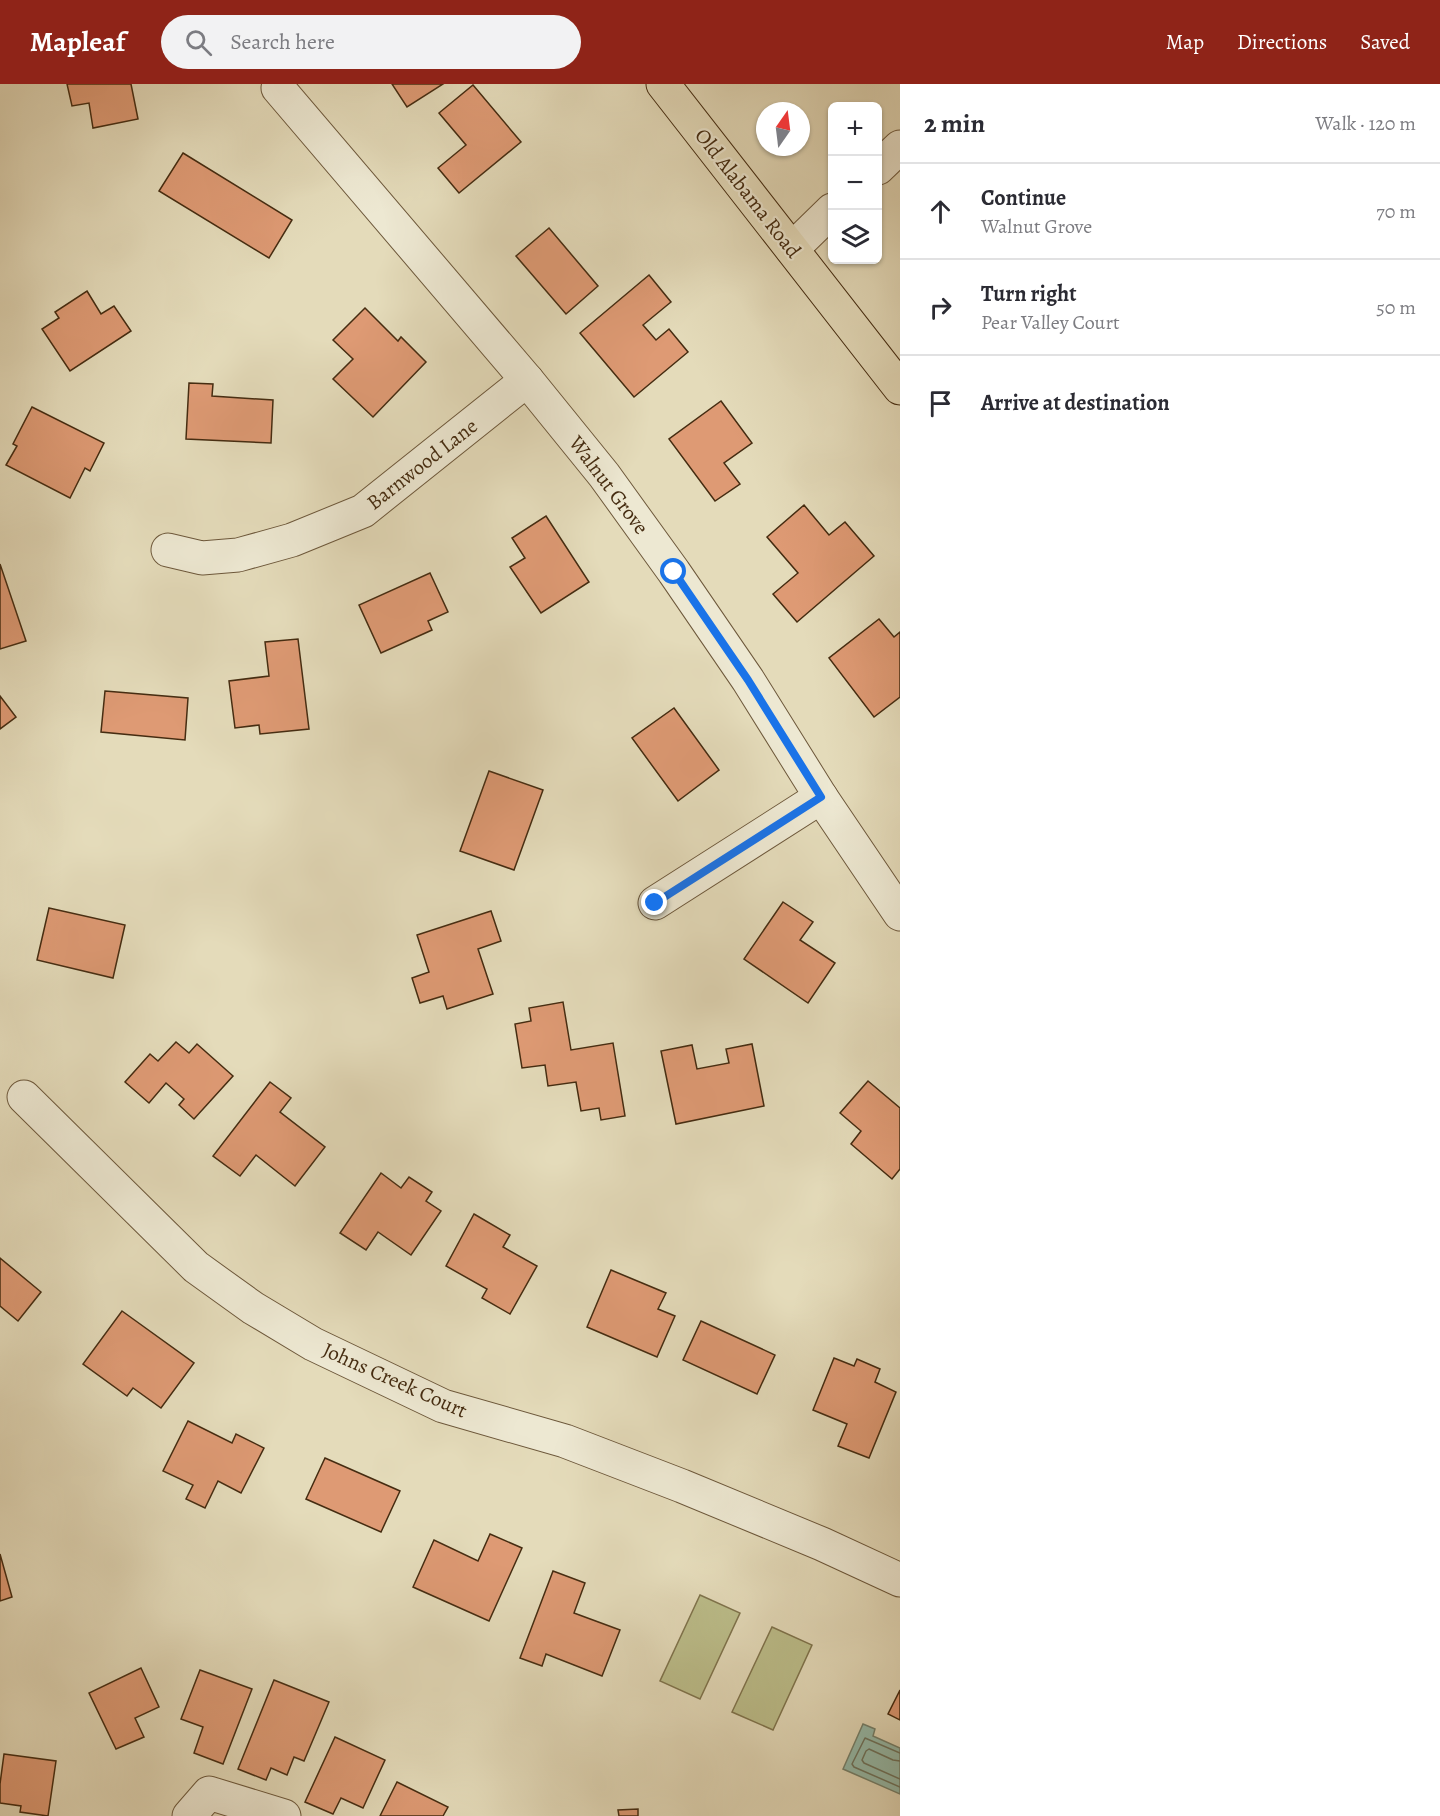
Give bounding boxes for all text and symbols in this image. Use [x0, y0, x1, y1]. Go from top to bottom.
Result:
search box [161, 15, 581, 69]
text: Mapleaf [30, 23, 125, 61]
icon: search [182, 26, 215, 59]
text: Search here [230, 27, 335, 57]
text: Map [1166, 28, 1204, 56]
text: Directions [1237, 28, 1327, 56]
text: Saved [1360, 28, 1410, 56]
north arrow [756, 102, 810, 156]
map controls [828, 102, 882, 264]
button: + [828, 102, 882, 156]
text: 2 min [924, 106, 985, 141]
text: Walk · 120 m [1315, 110, 1416, 137]
street label: Old Alabama Road [689, 122, 808, 264]
button: − [828, 156, 882, 210]
text: Continue [981, 183, 1066, 213]
icon: ahead [924, 195, 957, 228]
text: 70 m [1376, 198, 1416, 225]
button: layers [828, 210, 882, 264]
text: Walnut Grove [981, 213, 1092, 240]
text: Turn right [981, 279, 1077, 309]
icon: right [924, 291, 957, 324]
text: 50 m [1376, 294, 1416, 321]
text: Pear Valley Court [981, 309, 1120, 336]
icon: arrive [924, 387, 957, 420]
text: Arrive at destination [981, 388, 1170, 418]
street label: Barnwood Lane [361, 412, 483, 516]
street label: Walnut Grove [562, 429, 655, 540]
route start [660, 558, 686, 584]
route end [641, 889, 667, 915]
street label: Johns Creek Court [318, 1336, 472, 1424]

